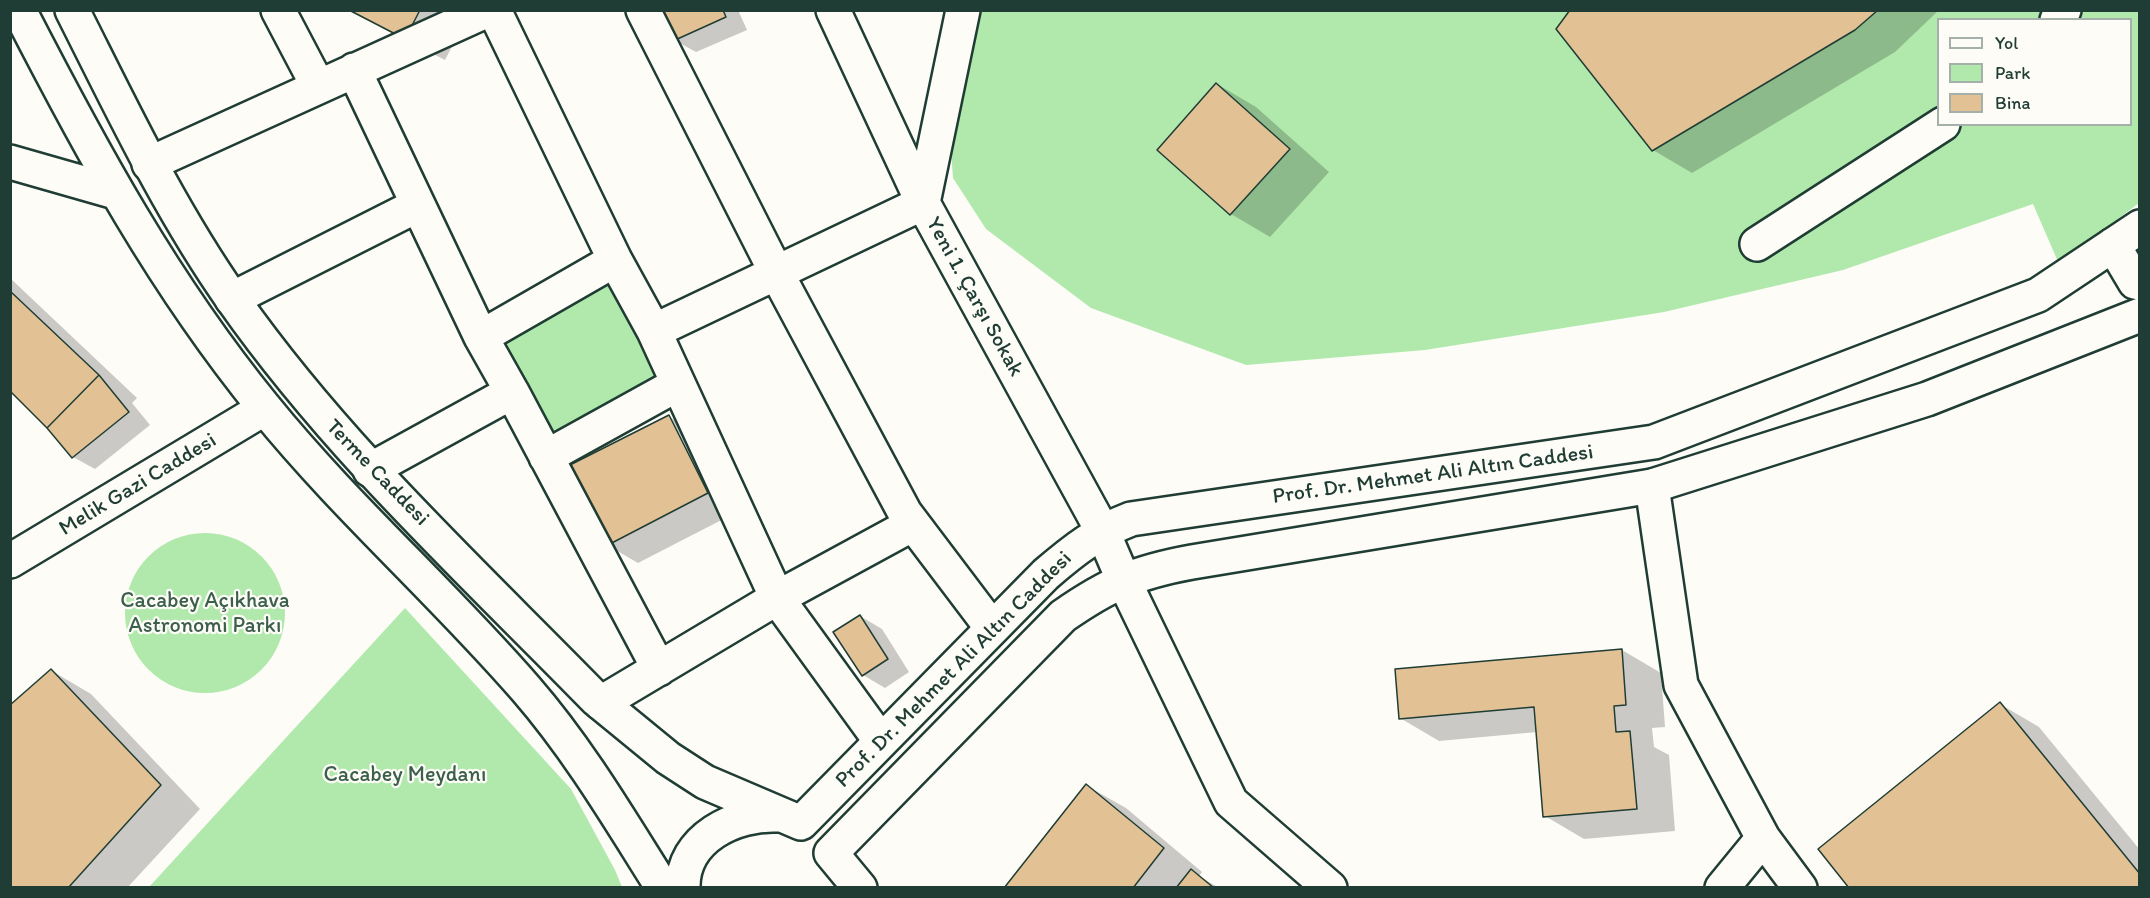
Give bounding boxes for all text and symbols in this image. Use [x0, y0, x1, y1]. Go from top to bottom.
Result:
legend [1937, 18, 2132, 126]
text: Yol [1995, 32, 2018, 54]
text: Park [1995, 62, 2030, 84]
text: Bina [1995, 92, 2030, 114]
street label: Yeni 1. Çarşı Sokak [919, 213, 1029, 381]
street label: Terme Caddesi [320, 414, 434, 532]
street label: Melik Gazi Caddesi [55, 428, 221, 542]
street label: Prof. Dr. Mehmet Ali Altın Caddesi [1271, 439, 1595, 511]
street label: Prof. Dr. Mehmet Ali Altın Caddesi [830, 546, 1078, 794]
park label: Cacabey Açıkhava Astronomi Parkı [120, 588, 290, 640]
park label: Cacabey Meydanı [324, 762, 486, 788]

